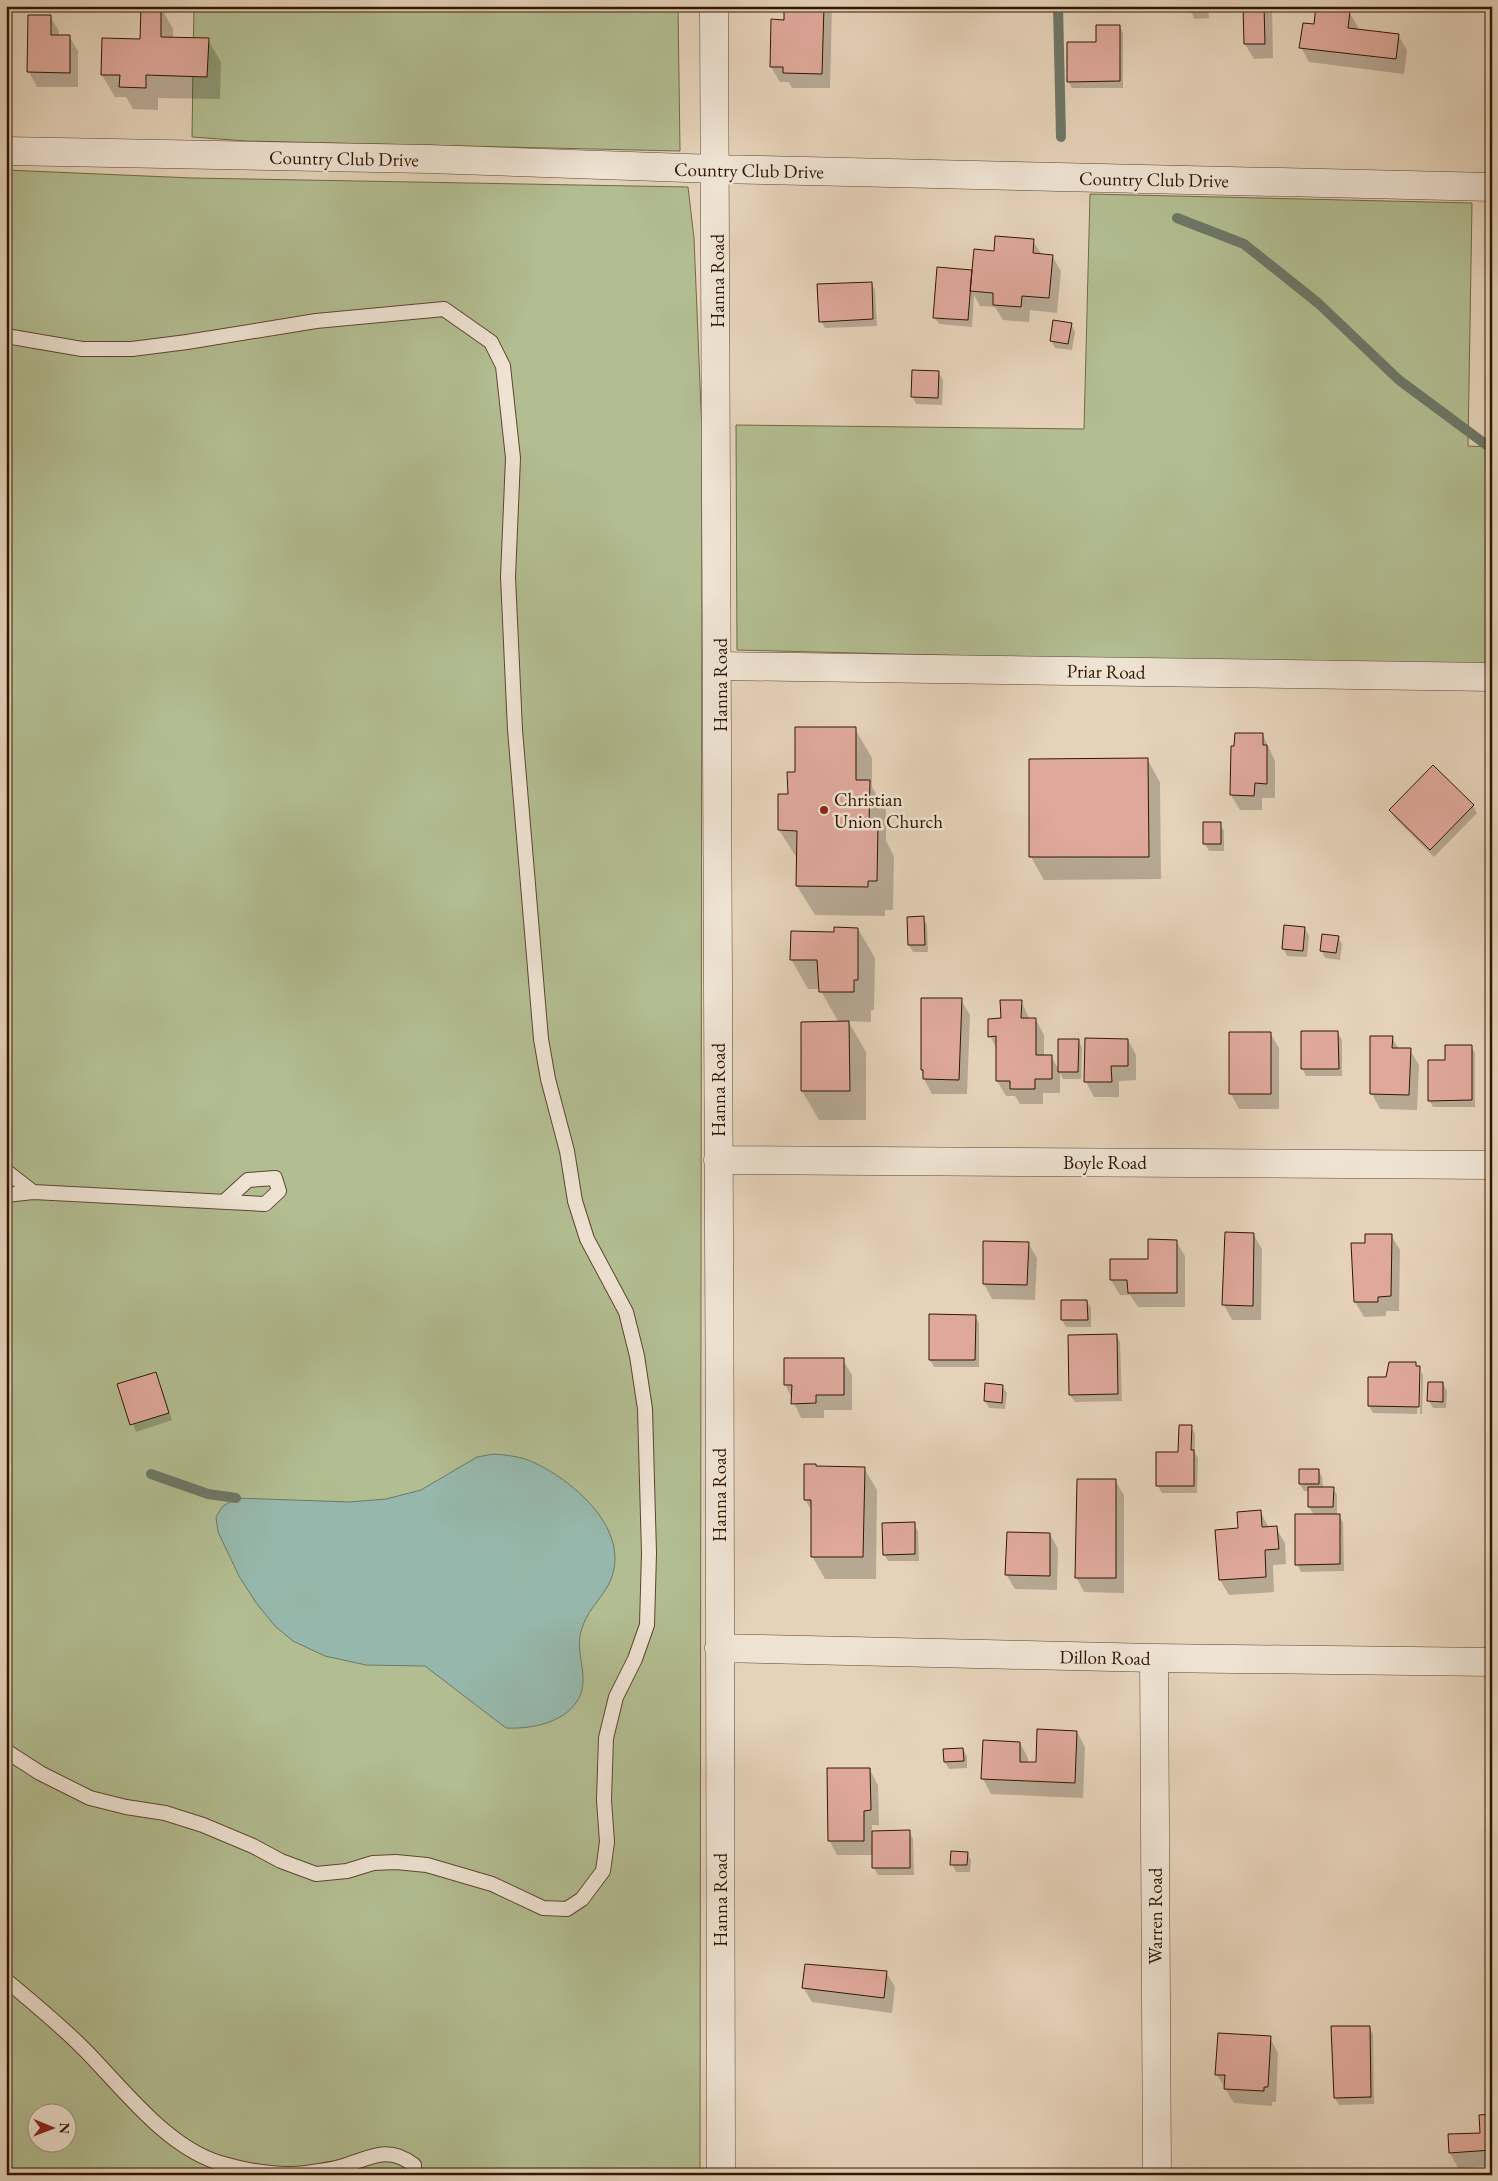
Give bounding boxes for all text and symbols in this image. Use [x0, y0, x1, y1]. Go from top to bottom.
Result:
street label: Country Club Drive [269, 145, 419, 172]
street label: Country Club Drive [674, 157, 824, 184]
street label: Country Club Drive [1079, 166, 1229, 193]
street label: Hanna Road [705, 234, 730, 328]
street label: Hanna Road [708, 638, 733, 732]
street label: Priar Road [1066, 658, 1146, 685]
place label: Christian Union Church [834, 787, 943, 834]
marker: Christian Union Church [818, 804, 830, 816]
street label: Hanna Road [706, 1043, 731, 1137]
street label: Boyle Road [1063, 1150, 1147, 1175]
street label: Hanna Road [707, 1448, 732, 1542]
street label: Dillon Road [1059, 1644, 1151, 1671]
street label: Hanna Road [708, 1853, 733, 1947]
street label: Warren Road [1143, 1867, 1168, 1964]
north arrow [28, 2104, 78, 2154]
text: N [56, 2122, 74, 2135]

